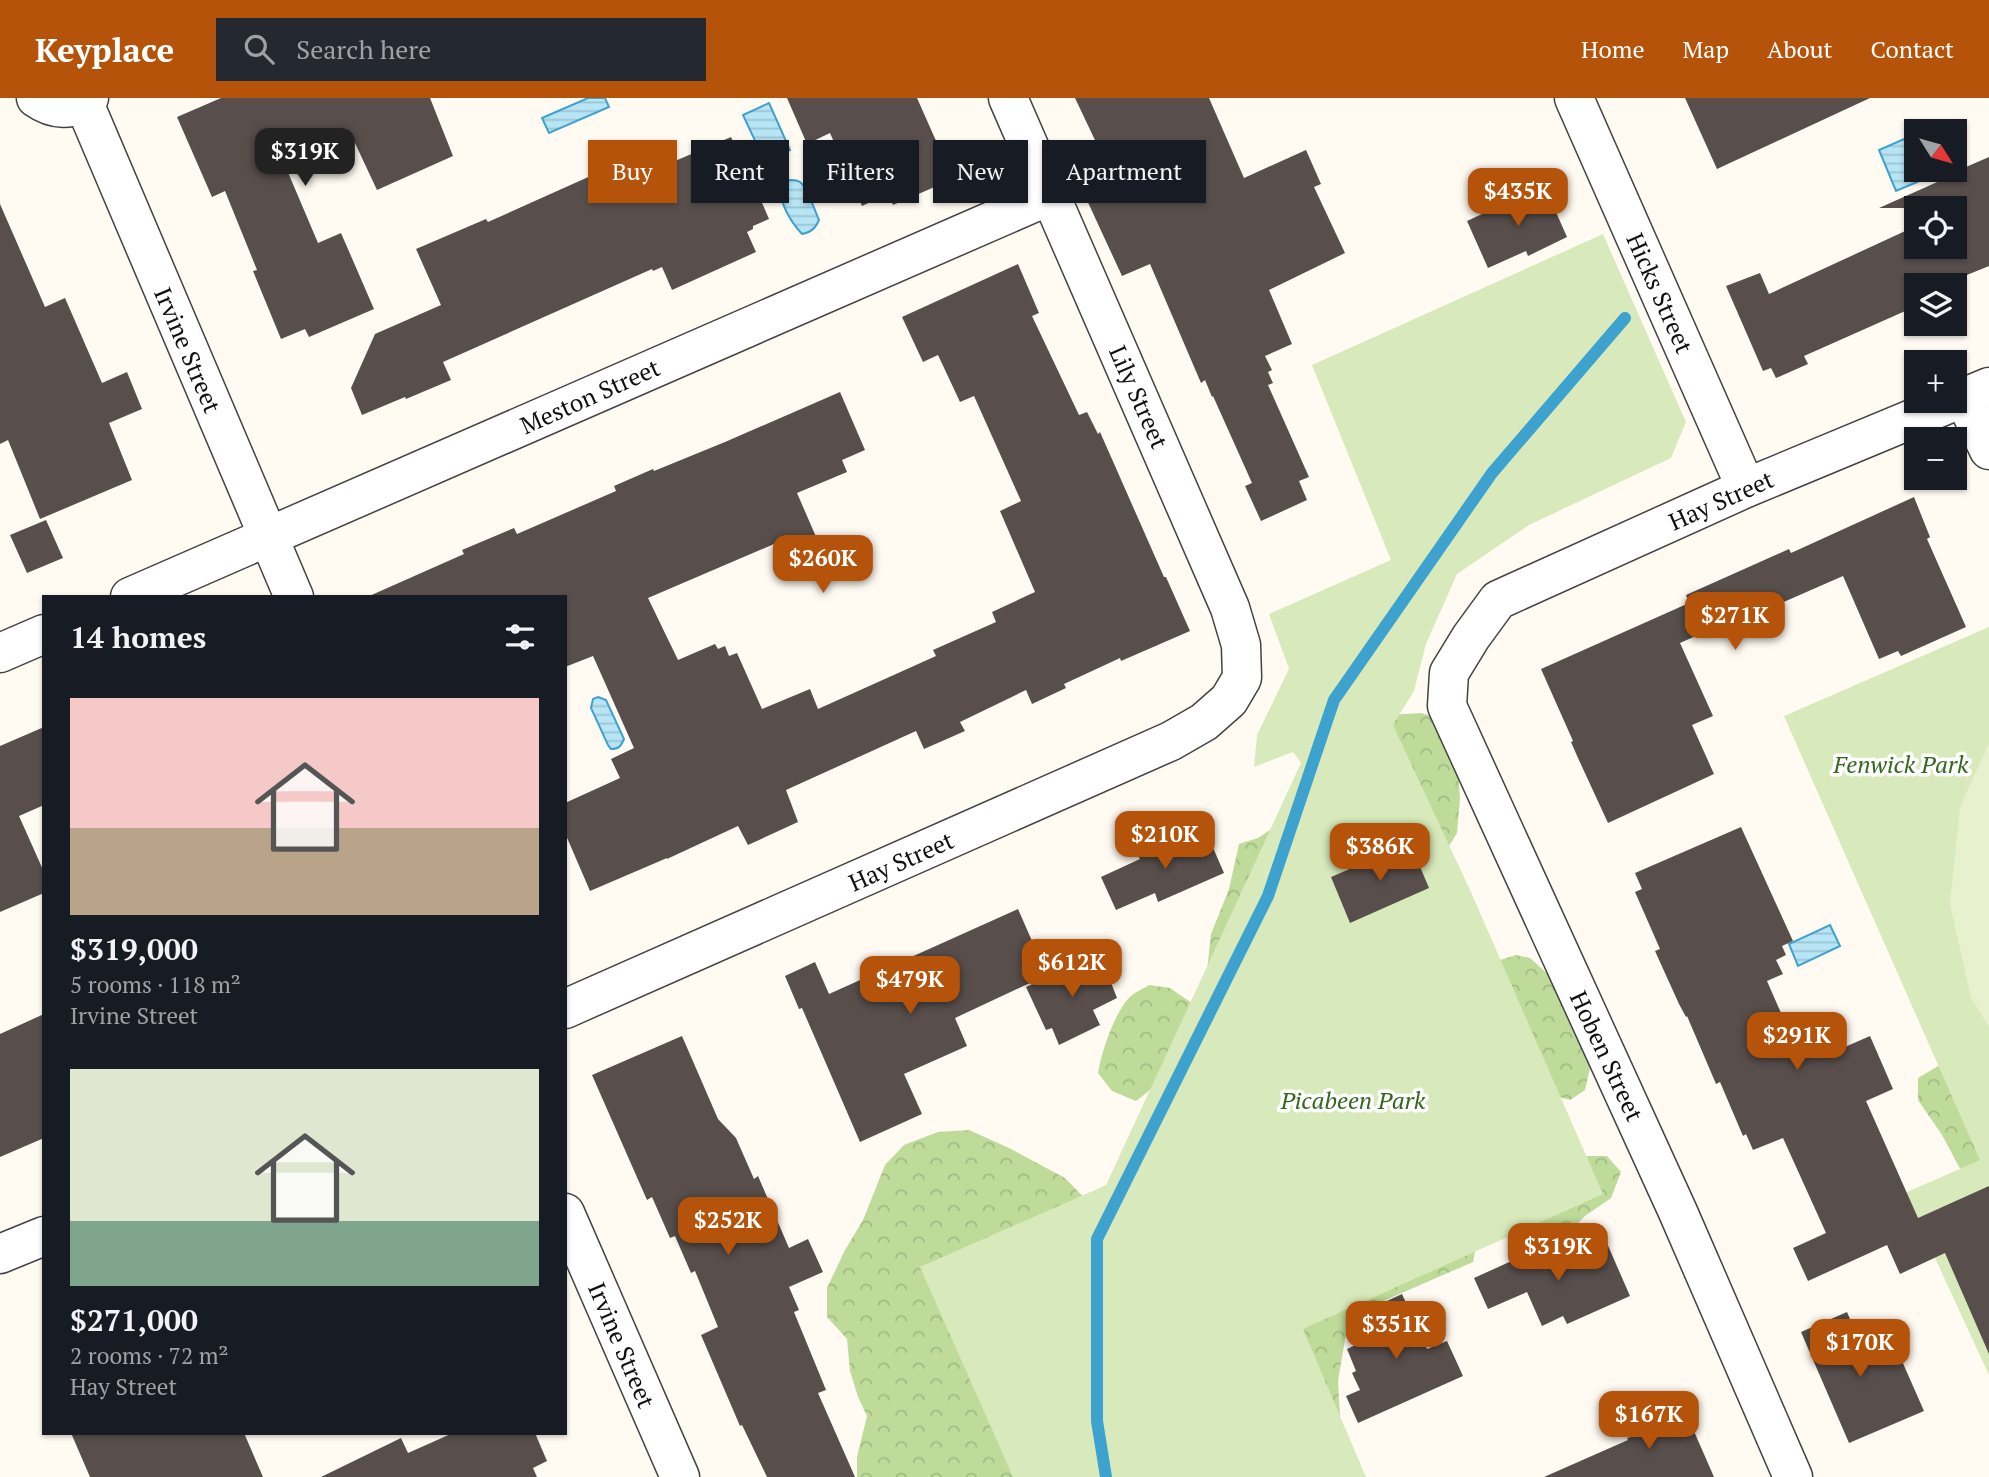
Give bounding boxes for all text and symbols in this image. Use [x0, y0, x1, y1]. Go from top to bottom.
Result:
search box [216, 18, 706, 81]
text: Keyplace [35, 28, 174, 71]
icon: search [240, 30, 278, 68]
text: Search here [296, 32, 431, 66]
text: Home [1581, 33, 1645, 65]
text: Map [1683, 33, 1729, 65]
text: About [1767, 33, 1833, 65]
text: Contact [1871, 33, 1954, 65]
north arrow [1904, 119, 1967, 182]
map controls [1904, 119, 1967, 490]
pin: $319K [256, 129, 354, 188]
text: $319K [271, 135, 339, 166]
chip: Buy [588, 140, 677, 203]
chip: Rent [691, 140, 789, 203]
chip: Filters [803, 140, 919, 203]
chip: New [933, 140, 1028, 203]
chip: Apartment [1042, 140, 1206, 203]
pin: $435K [1469, 169, 1567, 228]
text: $435K [1484, 175, 1552, 206]
button: locate [1904, 196, 1967, 259]
street label: Hicks Street [1619, 228, 1701, 358]
button: layers [1904, 273, 1967, 336]
street label: Irvine Street [147, 282, 229, 418]
street label: Lily Street [1102, 340, 1176, 454]
button: + [1904, 350, 1967, 413]
street label: Meston Street [515, 351, 665, 441]
button: − [1904, 427, 1967, 490]
street label: Hay Street [1664, 463, 1779, 537]
pin: $260K [774, 536, 872, 595]
text: $260K [789, 542, 857, 573]
pin: $271K [1686, 592, 1784, 652]
text: $271K [1701, 599, 1769, 630]
text: 14 homes [70, 617, 206, 657]
icon: filters [501, 618, 539, 656]
icon: home [242, 744, 368, 870]
park label: Fenwick Park [1832, 748, 1969, 780]
pin: $210K [1116, 812, 1214, 871]
text: $210K [1131, 818, 1199, 849]
street label: Hay Street [844, 824, 959, 898]
pin: $386K [1331, 824, 1429, 883]
text: $386K [1346, 830, 1414, 861]
text: $319,000 [70, 929, 198, 969]
pin: $612K [1023, 940, 1121, 999]
text: $612K [1038, 946, 1106, 977]
pin: $479K [861, 956, 959, 1016]
text: $479K [876, 963, 944, 994]
text: 5 rooms · 118 m² [70, 969, 241, 1000]
street label: Hoben Street [1563, 986, 1651, 1126]
text: Irvine Street [70, 1000, 198, 1031]
pin: $291K [1748, 1012, 1846, 1072]
text: $291K [1763, 1019, 1831, 1050]
park label: Picabeen Park [1280, 1084, 1426, 1116]
icon: home [242, 1115, 368, 1241]
pin: $252K [679, 1198, 777, 1257]
text: $252K [694, 1204, 762, 1235]
pin: $319K [1509, 1224, 1607, 1283]
text: $319K [1524, 1230, 1592, 1261]
street label: Irvine Street [581, 1277, 663, 1413]
text: $271,000 [70, 1300, 198, 1340]
pin: $351K [1347, 1302, 1445, 1361]
text: $351K [1362, 1308, 1430, 1339]
pin: $170K [1811, 1320, 1909, 1379]
text: $170K [1826, 1326, 1894, 1357]
text: 2 rooms · 72 m² [70, 1340, 229, 1371]
text: Hay Street [70, 1371, 177, 1402]
pin: $167K [1600, 1392, 1698, 1451]
text: $167K [1615, 1398, 1683, 1429]

